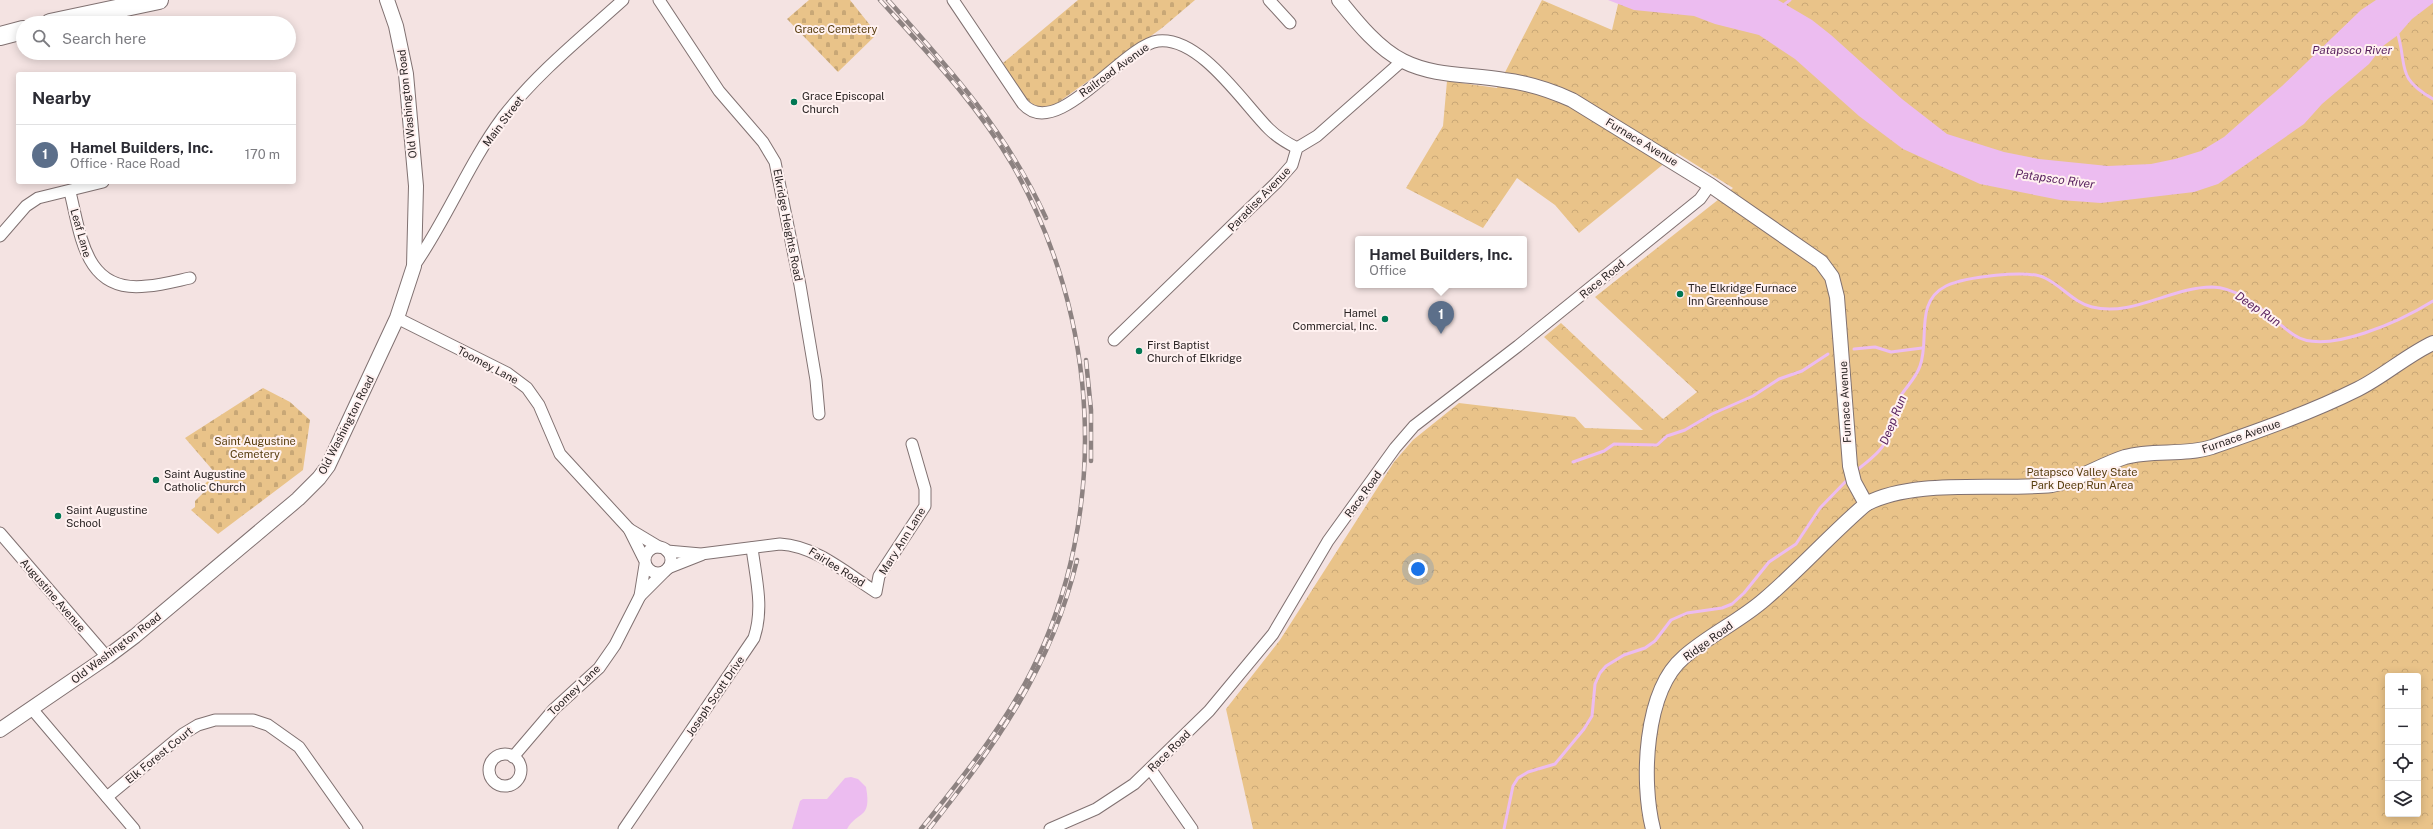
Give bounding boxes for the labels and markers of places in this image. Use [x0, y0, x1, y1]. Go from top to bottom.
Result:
place label: Grace Episcopal Church [802, 90, 885, 115]
marker: Grace Episcopal Church [789, 97, 799, 107]
place label: The Elkridge Furnace Inn Greenhouse [1688, 282, 1797, 307]
marker: The Elkridge Furnace Inn Greenhouse [1675, 289, 1685, 299]
pin: 1 [1428, 301, 1454, 334]
place label: Hamel Commercial, Inc. [1292, 307, 1377, 332]
marker: Hamel Commercial, Inc. [1380, 314, 1390, 324]
place label: First Baptist Church of Elkridge [1147, 339, 1242, 364]
marker: First Baptist Church of Elkridge [1134, 346, 1144, 356]
place label: Saint Augustine Catholic Church [164, 468, 246, 493]
marker: Saint Augustine Catholic Church [151, 475, 161, 485]
place label: Saint Augustine School [66, 504, 148, 529]
marker: Saint Augustine School [53, 511, 63, 521]

